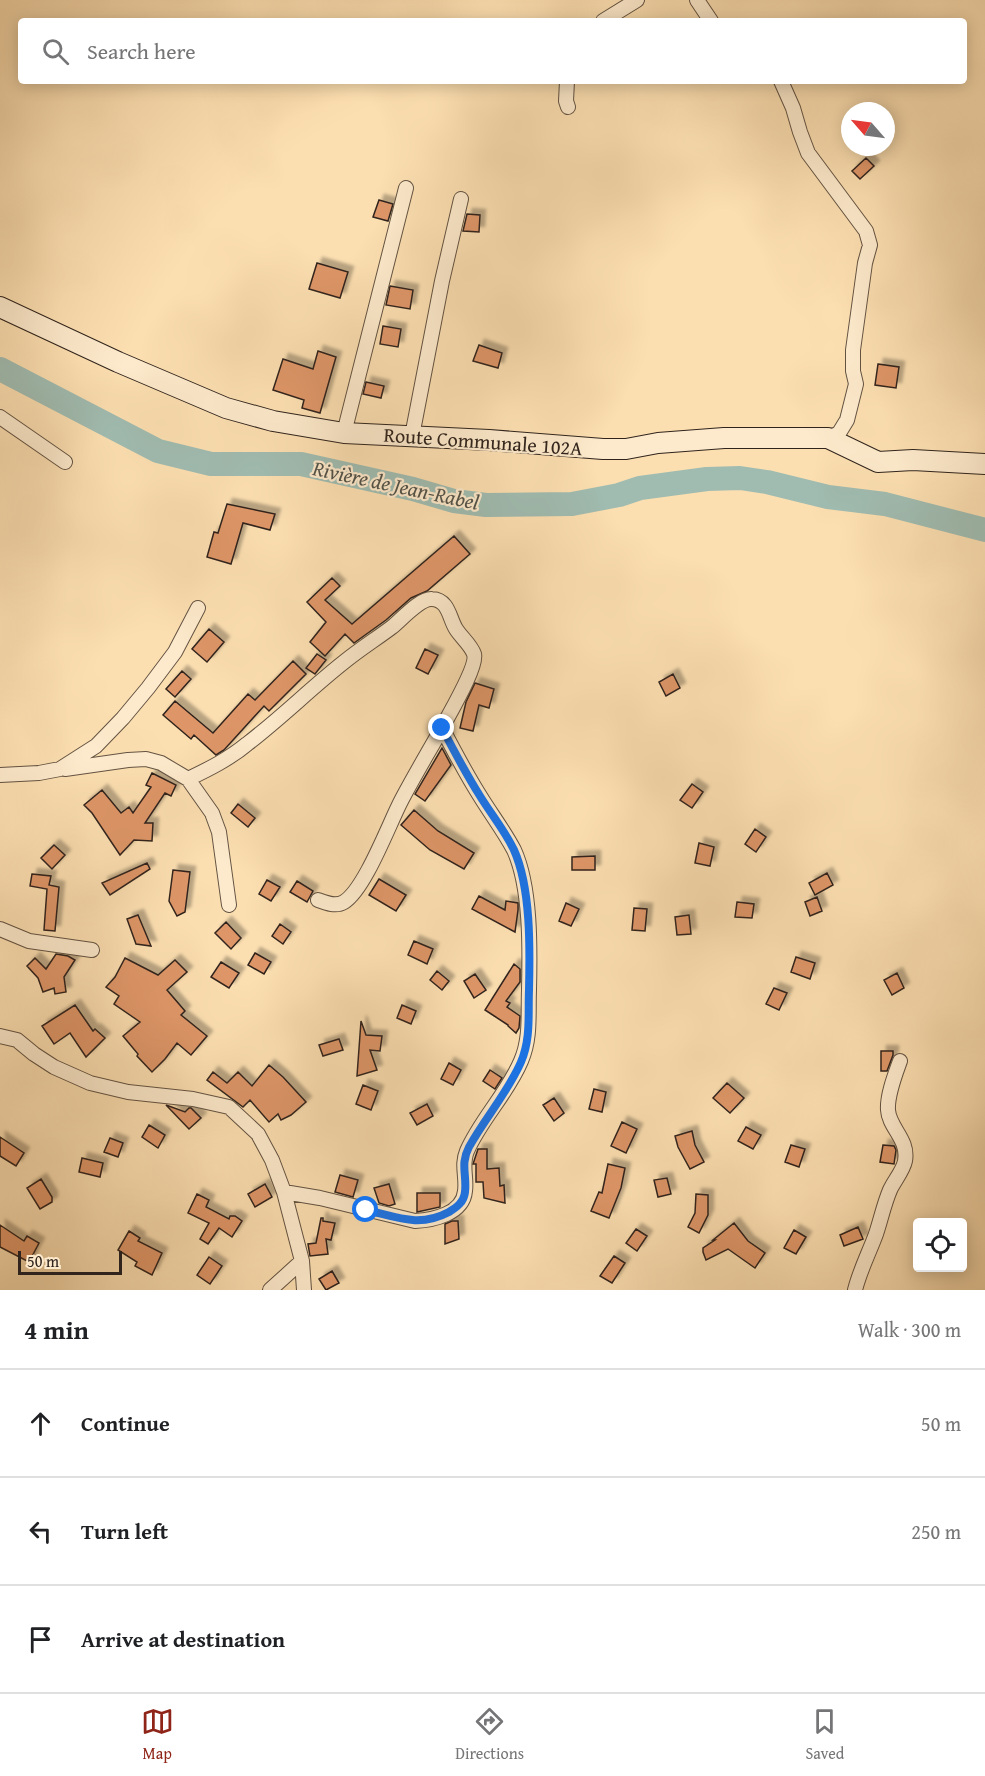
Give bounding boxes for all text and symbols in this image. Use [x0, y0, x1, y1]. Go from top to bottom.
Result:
search box [18, 18, 967, 84]
icon: search [39, 35, 72, 68]
text: Search here [87, 35, 196, 67]
north arrow [841, 102, 895, 156]
street label: Route Communale 102A [383, 420, 583, 462]
water label: Rivière de Jean-Rabel [309, 452, 482, 518]
route end [428, 714, 454, 740]
route start [352, 1196, 378, 1222]
map controls [913, 1218, 967, 1272]
button: locate [913, 1218, 967, 1272]
scale bar [18, 1248, 122, 1276]
text: 50 m [27, 1249, 59, 1273]
text: 4 min [24, 1310, 89, 1349]
text: Walk · 300 m [858, 1315, 961, 1344]
icon: ahead [24, 1407, 57, 1440]
text: Continue [81, 1407, 170, 1439]
text: 50 m [921, 1409, 961, 1438]
icon: left [24, 1515, 57, 1548]
text: Turn left [81, 1515, 168, 1547]
text: 250 m [911, 1517, 961, 1546]
icon: arrive [24, 1623, 57, 1656]
text: Arrive at destination [81, 1623, 285, 1655]
tab: Map [141, 1705, 174, 1765]
tab: Directions [455, 1705, 524, 1765]
tab: Saved [805, 1705, 844, 1765]

